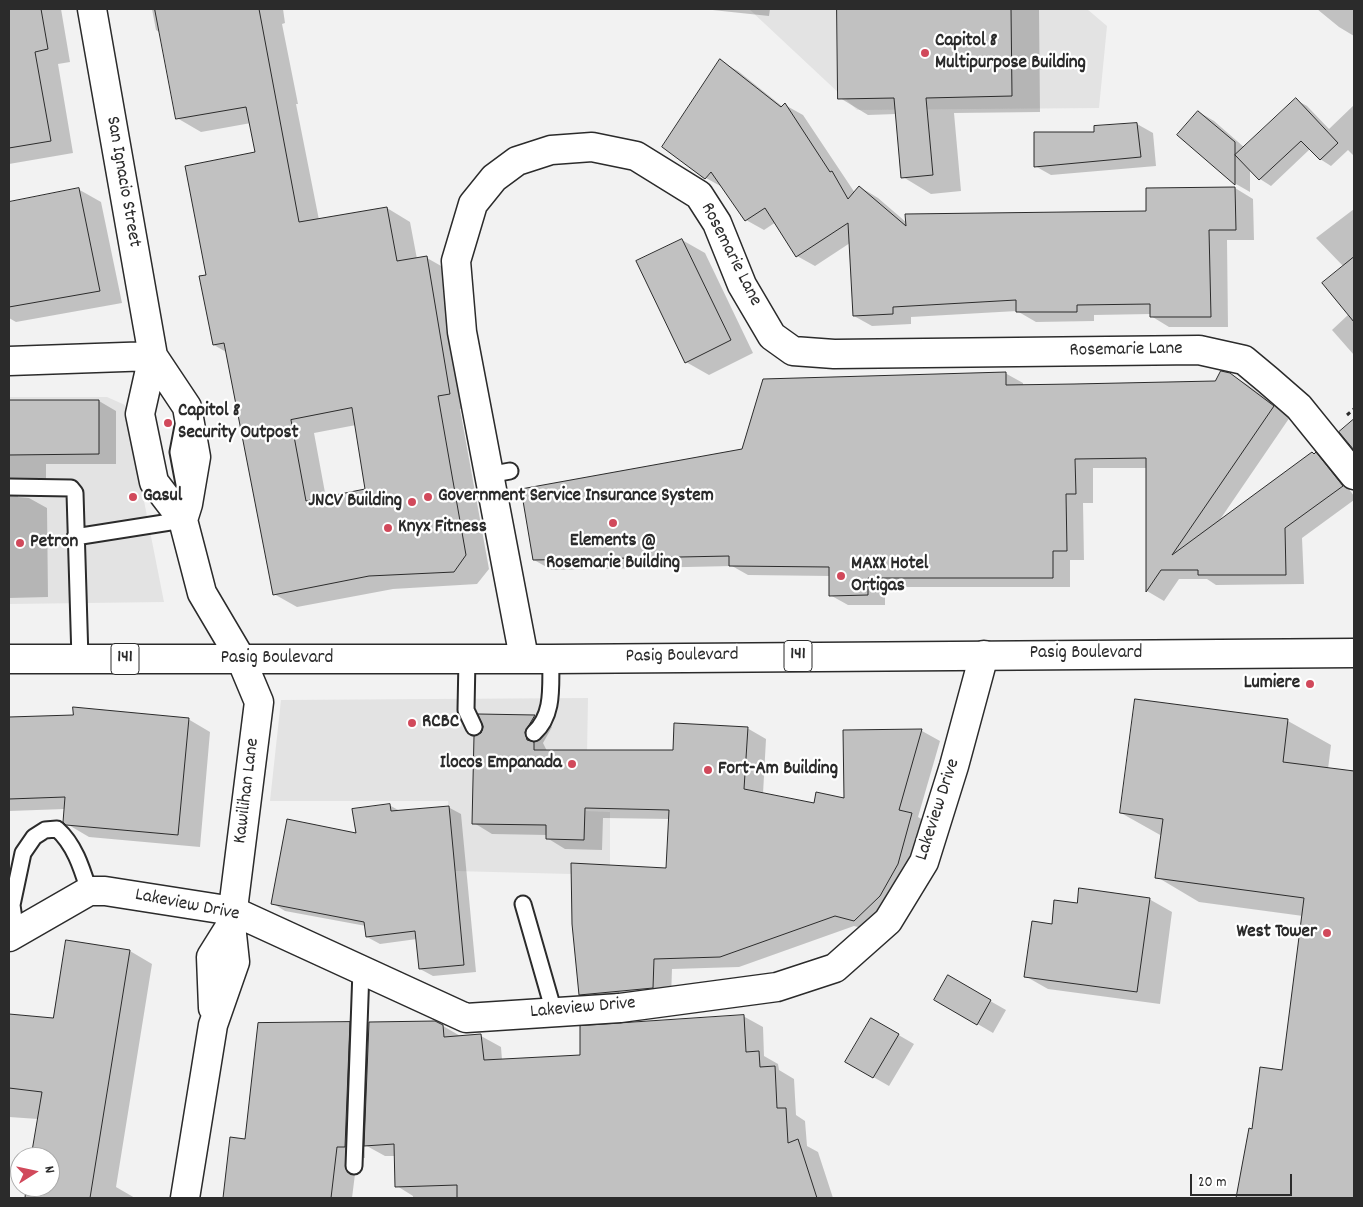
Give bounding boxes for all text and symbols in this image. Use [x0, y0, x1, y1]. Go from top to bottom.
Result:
place label: Capitol 8 Multipurpose Building [935, 31, 1086, 75]
marker: Capitol 8 Multipurpose Building [919, 47, 931, 59]
street label: San Ignacio Street [99, 115, 145, 249]
street label: Rosemarie Lane [694, 199, 766, 311]
street label: Rosemarie Lane [1069, 339, 1183, 363]
place label: Capitol 8 Security Outpost [178, 401, 298, 445]
marker: Capitol 8 Security Outpost [162, 417, 174, 429]
place label: Gasul [143, 486, 182, 508]
place label: Government Service Insurance System [438, 486, 714, 508]
marker: Gasul [127, 491, 139, 503]
place label: JNCV Building [308, 491, 402, 513]
marker: Government Service Insurance System [422, 491, 434, 503]
marker: JNCV Building [406, 496, 418, 508]
place label: Knyx Fitness [398, 517, 487, 539]
marker: Elements @ Rosemarie Building [607, 517, 619, 529]
marker: Knyx Fitness [382, 522, 394, 534]
place label: Elements @ Rosemarie Building [546, 531, 680, 575]
place label: Petron [30, 532, 78, 554]
marker: Petron [14, 537, 26, 549]
place label: MAXX Hotel Ortigas [851, 554, 928, 598]
marker: MAXX Hotel Ortigas [835, 570, 847, 582]
road number: 141 [784, 640, 812, 671]
street label: Pasig Boulevard [1029, 643, 1143, 665]
road number: 141 [111, 644, 139, 674]
street label: Pasig Boulevard [625, 645, 739, 669]
street label: Pasig Boulevard [220, 648, 334, 670]
place label: Lumiere [1244, 673, 1300, 695]
marker: Lumiere [1304, 678, 1316, 690]
place label: RCBC [422, 712, 459, 734]
marker: RCBC [406, 717, 418, 729]
street label: Kawilihan Lane [230, 737, 266, 845]
place label: Ilocos Empanada [440, 753, 562, 775]
street label: Lakeview Drive [912, 756, 966, 864]
marker: Ilocos Empanada [566, 758, 578, 770]
place label: Fort-Am Building [718, 759, 838, 781]
marker: Fort-Am Building [702, 764, 714, 776]
street label: Lakeview Drive [133, 885, 241, 927]
place label: West Tower [1236, 922, 1317, 944]
marker: West Tower [1321, 927, 1333, 939]
street label: Lakeview Drive [529, 993, 637, 1025]
north arrow [10, 1147, 60, 1197]
text: N [38, 1164, 59, 1175]
scale bar [1193, 1164, 1296, 1196]
text: 20 m [1198, 1172, 1226, 1194]

